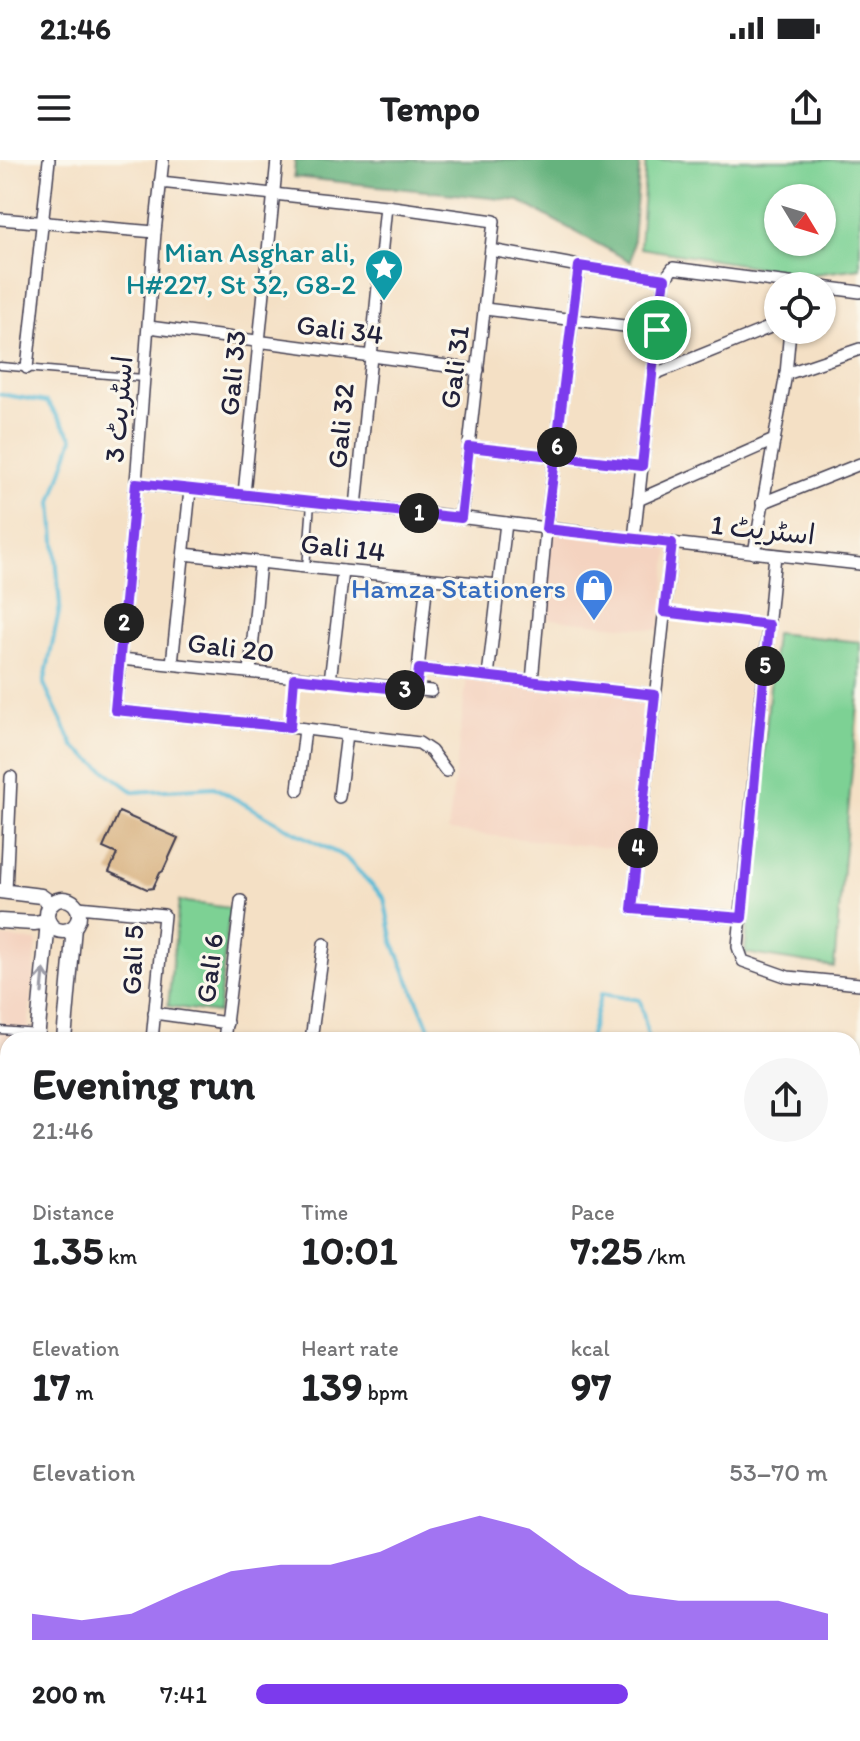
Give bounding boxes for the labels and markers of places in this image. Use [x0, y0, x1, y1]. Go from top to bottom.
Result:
place label: Mian Asghar ali, H#227, St 32, G8-2 [126, 235, 356, 301]
place icon: Mian Asghar ali, H#227, St 32, G8-2 [363, 247, 405, 302]
pin [623, 296, 691, 364]
pin: 6 [537, 427, 577, 467]
pin: 1 [399, 493, 439, 533]
shop icon: Hamza Stationers [573, 567, 615, 622]
place label: Hamza Stationers [351, 571, 566, 605]
pin: 2 [104, 603, 144, 643]
pin: 5 [745, 646, 785, 686]
pin: 3 [385, 670, 425, 710]
pin: 4 [618, 828, 658, 868]

